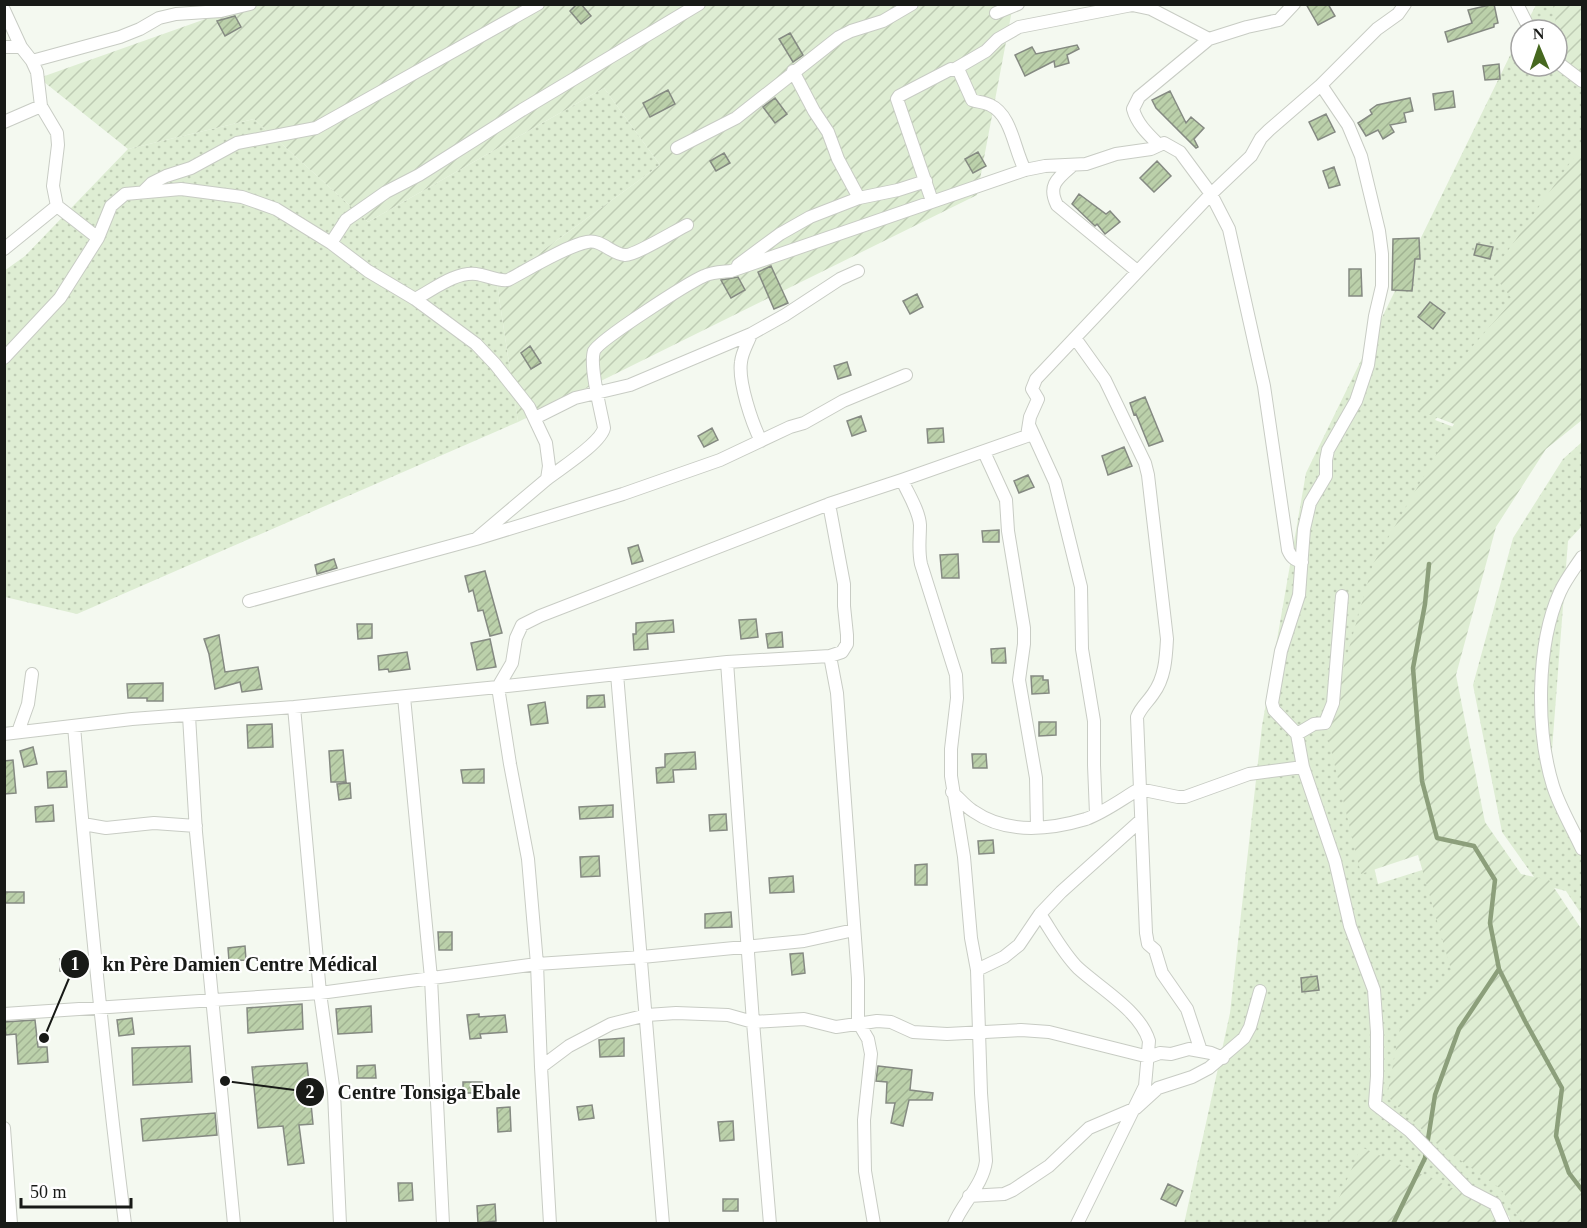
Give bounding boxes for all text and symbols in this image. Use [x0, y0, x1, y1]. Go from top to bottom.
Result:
north arrow [1509, 18, 1569, 78]
text: N [1532, 25, 1545, 42]
callout: kn Père Damien Centre Médical [60, 945, 389, 983]
text: kn Père Damien Centre Médical [103, 953, 378, 975]
text: 1 [71, 954, 80, 974]
callout: Centre Tonsiga Ebale [295, 1073, 533, 1111]
text: Centre Tonsiga Ebale [338, 1081, 521, 1104]
text: 2 [306, 1082, 315, 1102]
scale bar [21, 1171, 130, 1209]
text: 50 m [30, 1182, 67, 1202]

